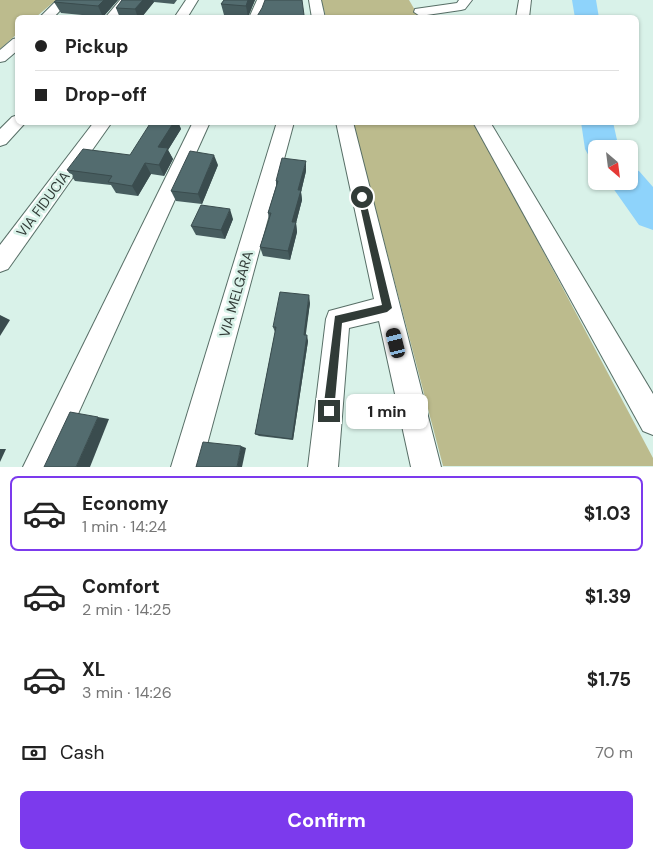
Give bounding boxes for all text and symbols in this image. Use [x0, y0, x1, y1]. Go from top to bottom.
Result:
text: Pickup [65, 34, 129, 59]
text: Drop-off [65, 82, 147, 107]
north arrow [588, 140, 638, 190]
map controls [588, 140, 638, 190]
street label: VIA FIDUCIA [12, 167, 74, 241]
route start [351, 186, 373, 208]
street label: VIA MELGARA [215, 249, 257, 339]
car [385, 327, 406, 359]
callout: 1 min [346, 394, 429, 428]
route end [318, 400, 340, 422]
text: 1 min [368, 401, 406, 422]
icon: car [22, 491, 67, 536]
text: Economy [82, 491, 169, 516]
text: $1.03 [584, 501, 631, 526]
text: 1 min · 14:24 [82, 516, 167, 537]
icon: car [22, 574, 67, 619]
text: Comfort [82, 574, 160, 599]
text: $1.39 [585, 584, 631, 609]
text: 2 min · 14:25 [82, 599, 171, 620]
icon: car [22, 657, 67, 702]
text: XL [82, 657, 105, 682]
text: $1.75 [587, 667, 631, 692]
text: 3 min · 14:26 [82, 682, 172, 703]
icon: cash [20, 739, 48, 767]
text: Cash [60, 740, 104, 765]
text: 70 m [595, 742, 633, 763]
button: Confirm [20, 791, 633, 849]

